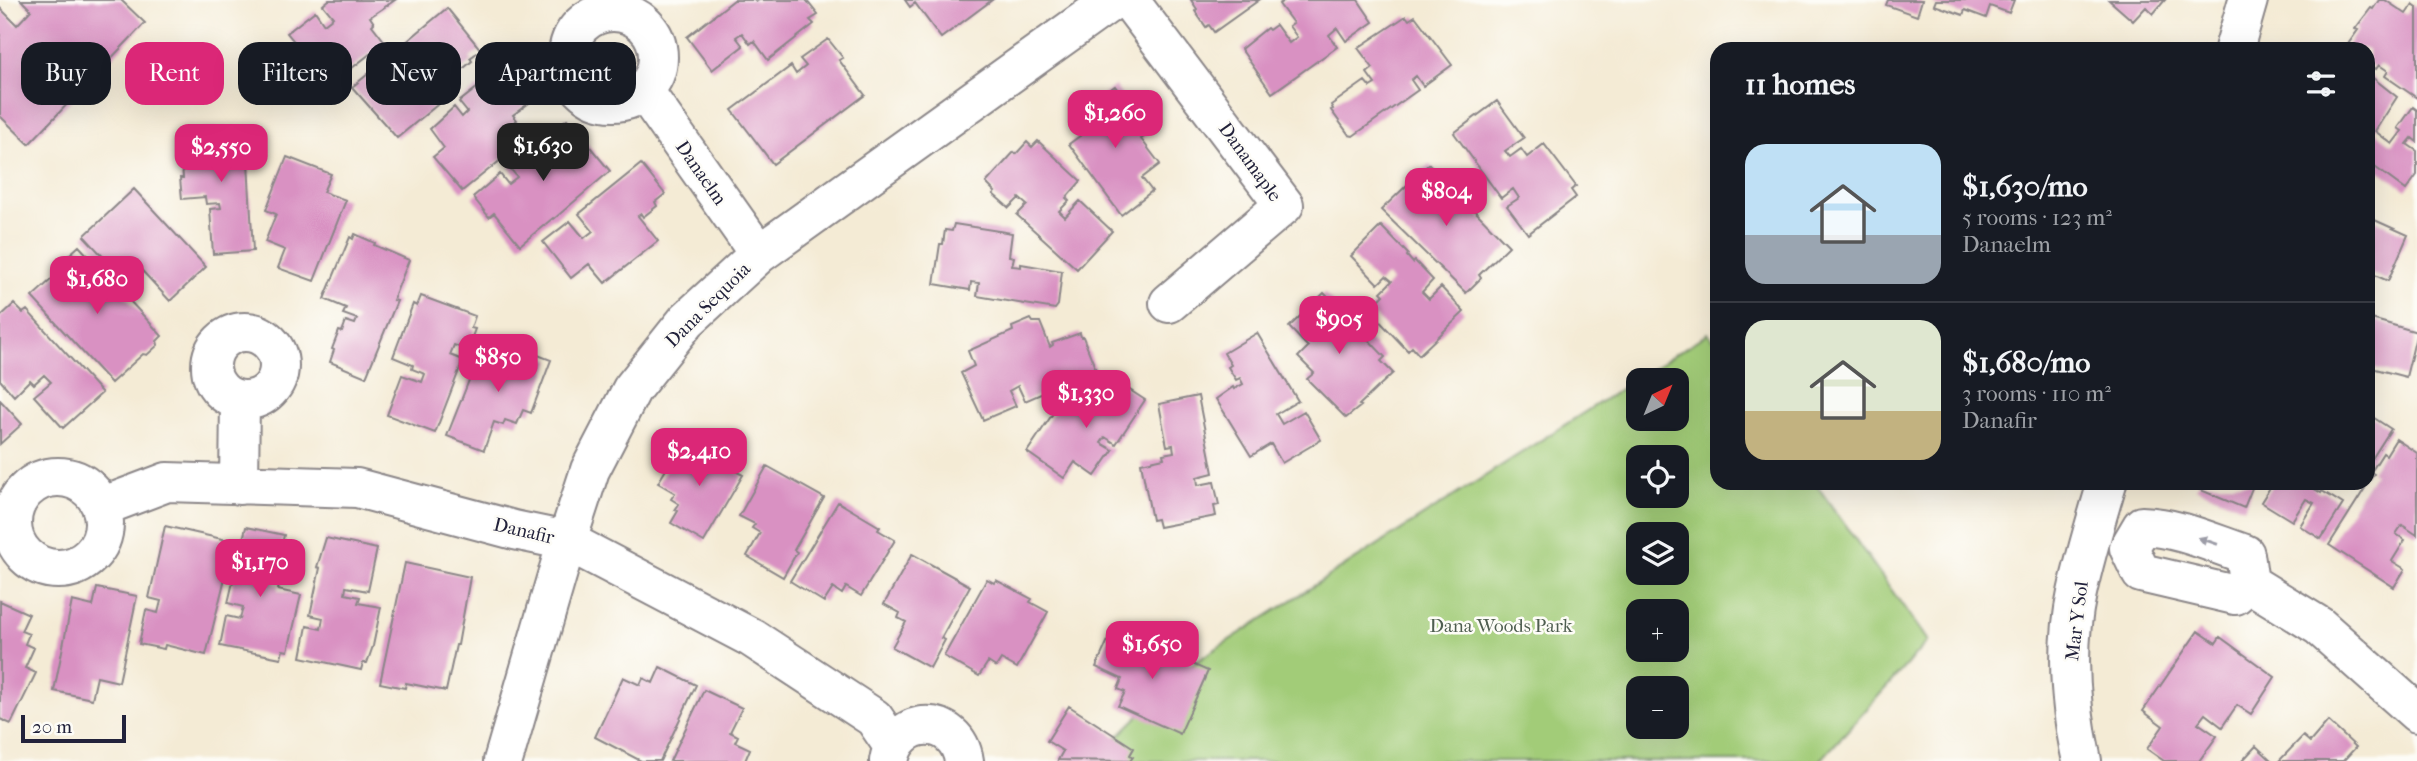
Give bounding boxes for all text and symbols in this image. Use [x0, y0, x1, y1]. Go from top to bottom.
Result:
chip: Buy [21, 42, 111, 105]
chip: Rent [125, 42, 224, 105]
chip: Filters [238, 42, 352, 105]
chip: New [366, 42, 461, 105]
chip: Apartment [475, 42, 636, 105]
icon: filters [2302, 65, 2340, 103]
text: 11 homes [1745, 67, 1855, 102]
pin: $1,260 [1058, 90, 1172, 150]
text: $1,260 [1084, 99, 1146, 126]
street label: Danamaple [1214, 118, 1286, 206]
pin: $2,550 [164, 124, 278, 184]
pin: $1,630 [486, 124, 600, 183]
text: $1,630 [513, 132, 573, 159]
text: $2,550 [191, 133, 251, 160]
street label: Danaelm [671, 137, 731, 210]
pin: $804 [1405, 168, 1487, 228]
text: $1,630/mo [1962, 169, 2088, 204]
icon: home [1801, 172, 1885, 256]
text: $804 [1421, 177, 1471, 204]
text: 5 rooms · 123 m² [1962, 204, 2112, 231]
text: Danaelm [1962, 231, 2051, 258]
pin: $1,680 [40, 256, 154, 316]
street label: Dana Sequoia [661, 258, 755, 352]
text: $1,680 [66, 265, 128, 292]
pin: $905 [1298, 296, 1380, 356]
text: $905 [1315, 305, 1363, 332]
pin: $850 [457, 334, 539, 394]
text: $850 [475, 343, 521, 370]
text: $1,680/mo [1962, 345, 2090, 380]
icon: home [1801, 348, 1885, 432]
north arrow [1626, 368, 1689, 430]
map controls [1626, 368, 1689, 739]
pin: $1,330 [1029, 370, 1143, 430]
text: $1,330 [1057, 379, 1115, 406]
text: 3 rooms · 110 m² [1962, 380, 2111, 407]
text: Danafir [1962, 407, 2037, 434]
pin: $2,410 [642, 428, 756, 488]
text: $2,410 [667, 437, 731, 464]
button: locate [1626, 445, 1689, 508]
street label: Danafir [491, 513, 557, 549]
button: layers [1626, 522, 1689, 585]
one-way arrow [2198, 535, 2219, 546]
pin: $1,170 [203, 540, 317, 599]
text: $1,170 [231, 548, 289, 575]
street label: Mar Y Sol [2061, 580, 2093, 662]
button: + [1626, 599, 1689, 662]
park label: Dana Woods Park [1429, 615, 1573, 637]
pin: $1,650 [1095, 622, 1209, 681]
text: $1,650 [1122, 630, 1182, 657]
button: − [1626, 676, 1689, 739]
scale bar [21, 712, 126, 744]
text: 20 m [32, 716, 72, 738]

